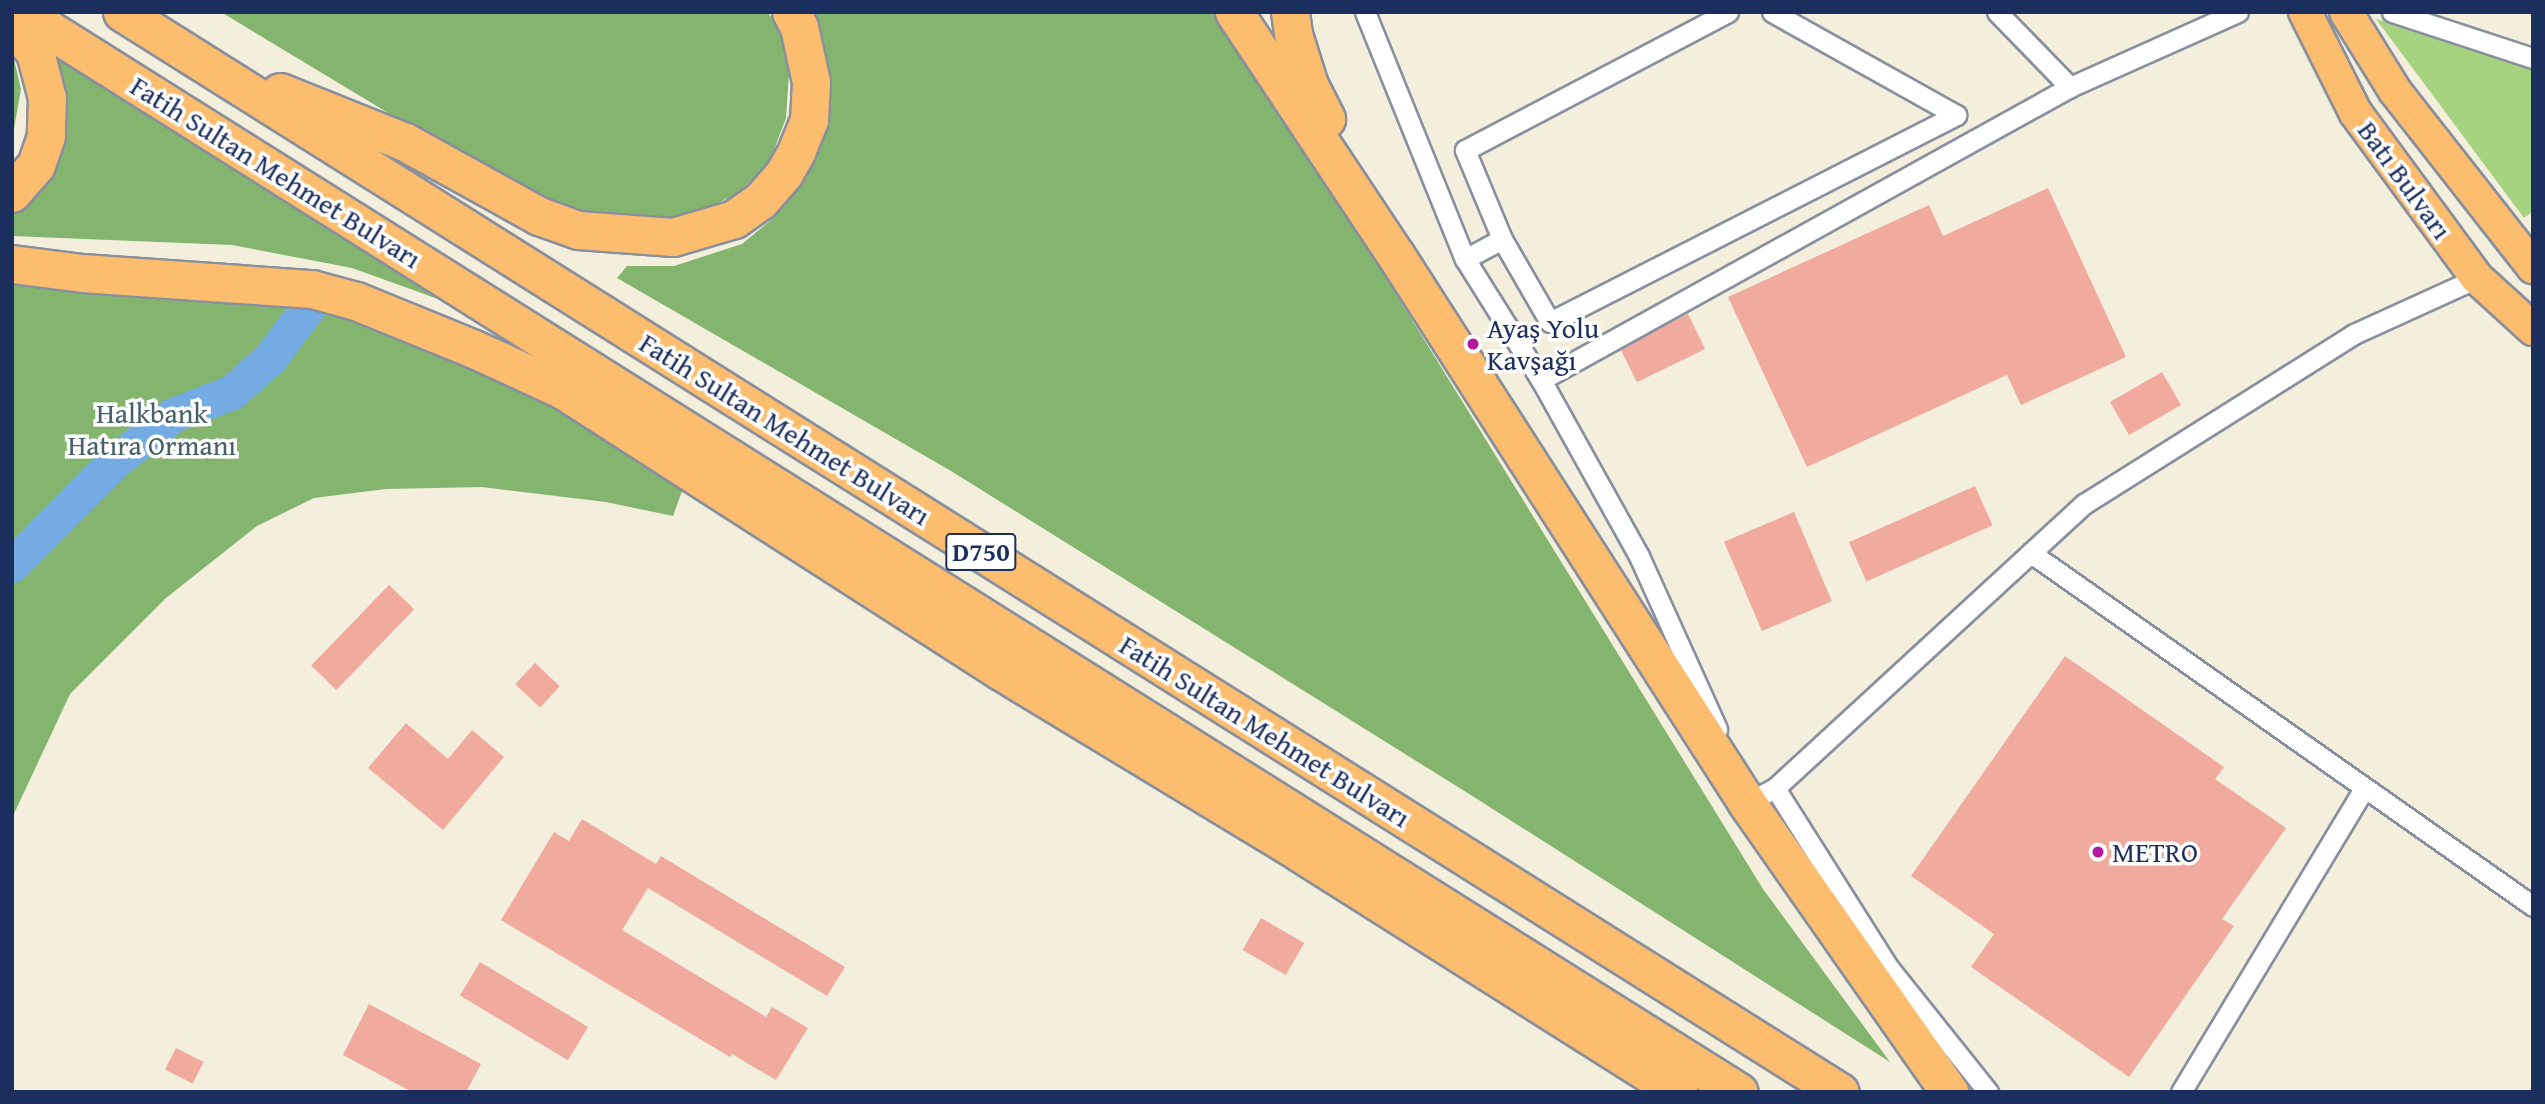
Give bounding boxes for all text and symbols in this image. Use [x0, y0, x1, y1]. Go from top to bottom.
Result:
street label: Fatih Sultan Mehmet Bulvarı [125, 69, 427, 275]
street label: Batı Bulvarı [2351, 114, 2459, 246]
place label: Ayaş Yolu Kavşağı [1487, 311, 1599, 377]
street label: Fatih Sultan Mehmet Bulvarı [634, 326, 936, 532]
marker: Ayaş Yolu Kavşağı [1465, 336, 1481, 352]
park label: Halkbank Hatıra Ormanı [68, 396, 236, 462]
road number: D750 [944, 530, 1018, 574]
street label: Fatih Sultan Mehmet Bulvarı [1114, 628, 1416, 834]
place label: METRO [2112, 835, 2198, 869]
marker: METRO [2090, 844, 2106, 860]

